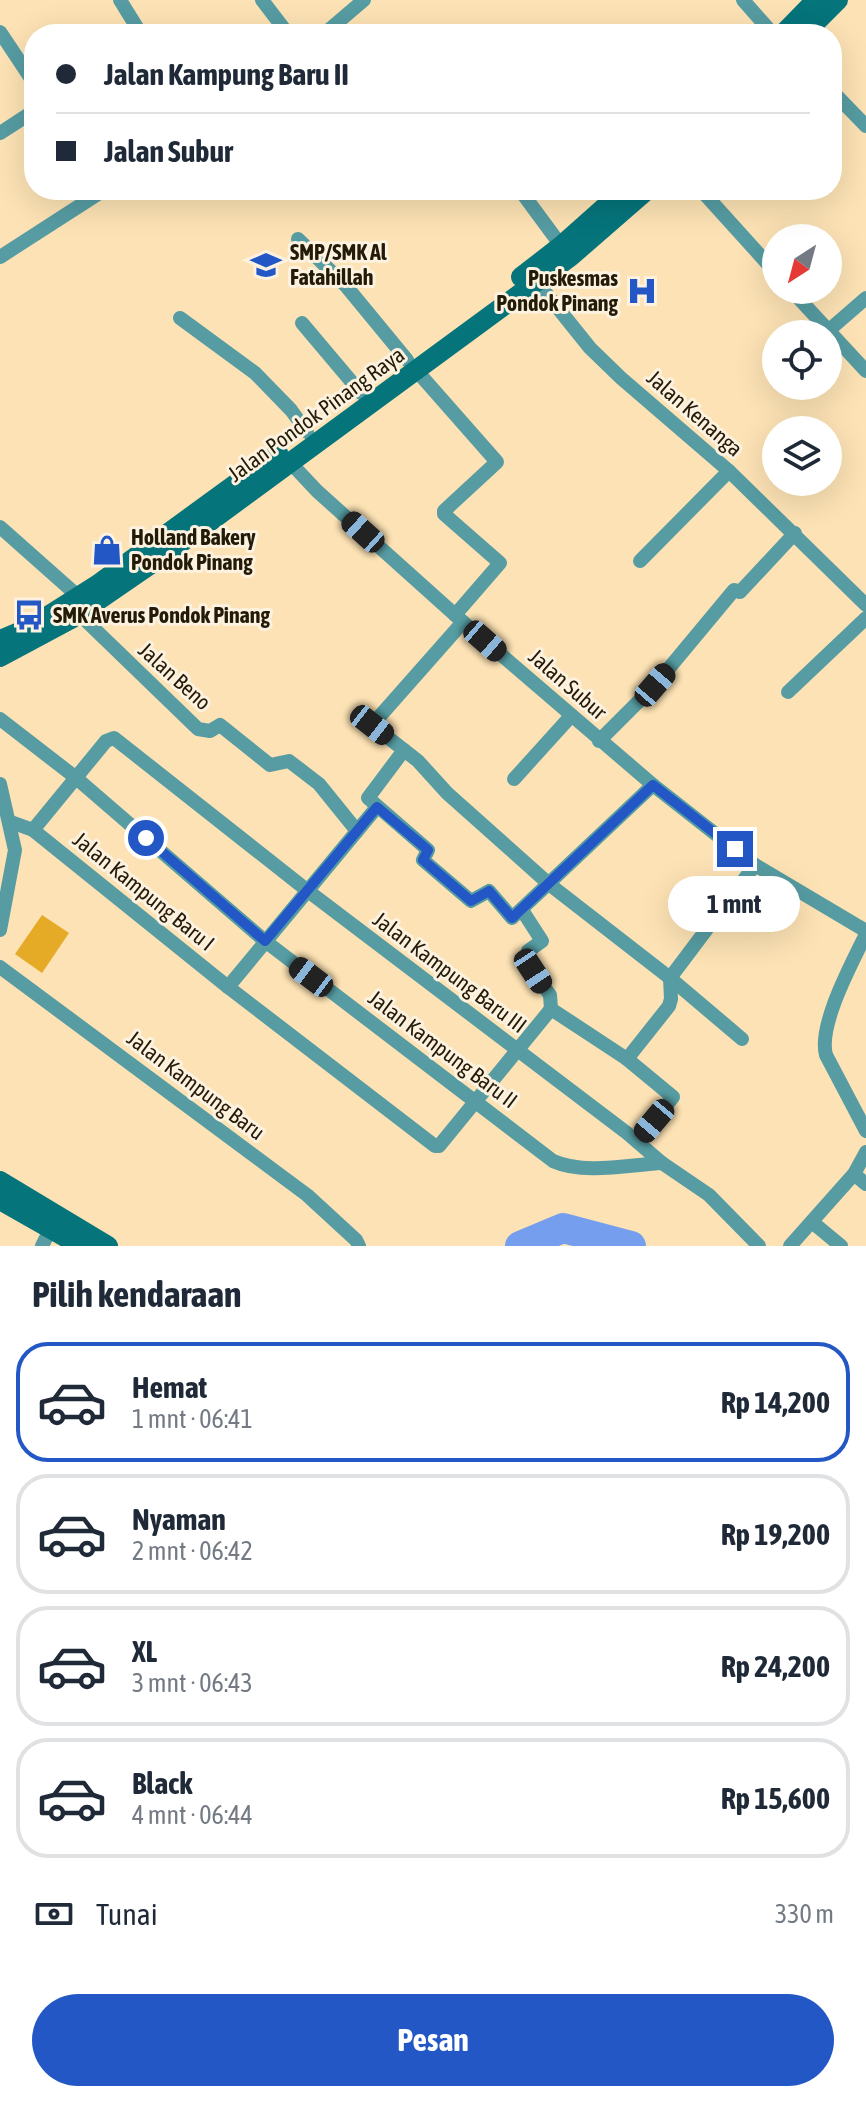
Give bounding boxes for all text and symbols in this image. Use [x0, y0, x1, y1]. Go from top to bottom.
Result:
text: Jalan Kampung Baru II [104, 57, 349, 91]
text: Jalan Subur [104, 134, 233, 168]
north arrow [762, 224, 842, 304]
map controls [762, 224, 842, 496]
place label: SMP/SMK Al Fatahillah [290, 239, 388, 290]
school or university icon: SMP/SMK Al Fatahillah [249, 248, 283, 282]
place label: Puskesmas Pondok Pinang [496, 265, 619, 316]
hospital icon: Puskesmas Pondok Pinang [625, 274, 659, 308]
button: locate [762, 320, 842, 400]
street label: Jalan Pondok Pinang Raya [223, 341, 409, 487]
street label: Jalan Kenanga [642, 364, 748, 462]
button: layers [762, 416, 842, 496]
car [337, 507, 389, 557]
place label: Holland Bakery Pondok Pinang [131, 524, 256, 575]
shop icon: Holland Bakery Pondok Pinang [90, 533, 124, 567]
bus stop icon: SMK Averus Pondok Pinang [12, 598, 46, 632]
place label: SMK Averus Pondok Pinang [53, 602, 271, 628]
car [459, 616, 511, 666]
street label: Jalan Beno [133, 637, 217, 715]
street label: Jalan Subur [524, 643, 613, 725]
car [630, 659, 680, 711]
car [346, 701, 398, 749]
route start [128, 820, 164, 856]
street label: Jalan Kampung Baru I [68, 826, 220, 956]
route end [717, 831, 753, 867]
callout: 1 mnt [669, 877, 801, 933]
text: 1 mnt [707, 889, 761, 919]
street label: Jalan Kampung Baru III [368, 906, 532, 1038]
car [510, 944, 556, 998]
car [285, 953, 337, 1001]
street label: Jalan Kampung Baru II [363, 985, 523, 1113]
street label: Jalan Kampung Baru [122, 1025, 270, 1145]
car [629, 1095, 679, 1147]
text: Pilih kendaraan [32, 1273, 241, 1315]
icon: car [36, 1366, 108, 1438]
text: Hemat [132, 1370, 207, 1404]
text: Rp 14,200 [721, 1385, 830, 1419]
text: 1 mnt · 06:41 [132, 1404, 253, 1434]
icon: car [36, 1498, 108, 1570]
text: Nyaman [132, 1502, 226, 1536]
text: Rp 19,200 [721, 1517, 830, 1551]
text: 2 mnt · 06:42 [132, 1536, 253, 1566]
icon: car [36, 1630, 108, 1702]
text: XL [132, 1634, 157, 1668]
text: Rp 24,200 [721, 1649, 830, 1683]
text: 3 mnt · 06:43 [132, 1668, 253, 1698]
icon: car [36, 1762, 108, 1834]
text: Black [132, 1766, 192, 1800]
text: Rp 15,600 [721, 1781, 830, 1815]
text: 4 mnt · 06:44 [132, 1800, 253, 1830]
icon: cash [32, 1892, 76, 1936]
text: Tunai [96, 1897, 158, 1931]
text: 330 m [775, 1899, 834, 1929]
button: Pesan [32, 1994, 834, 2086]

